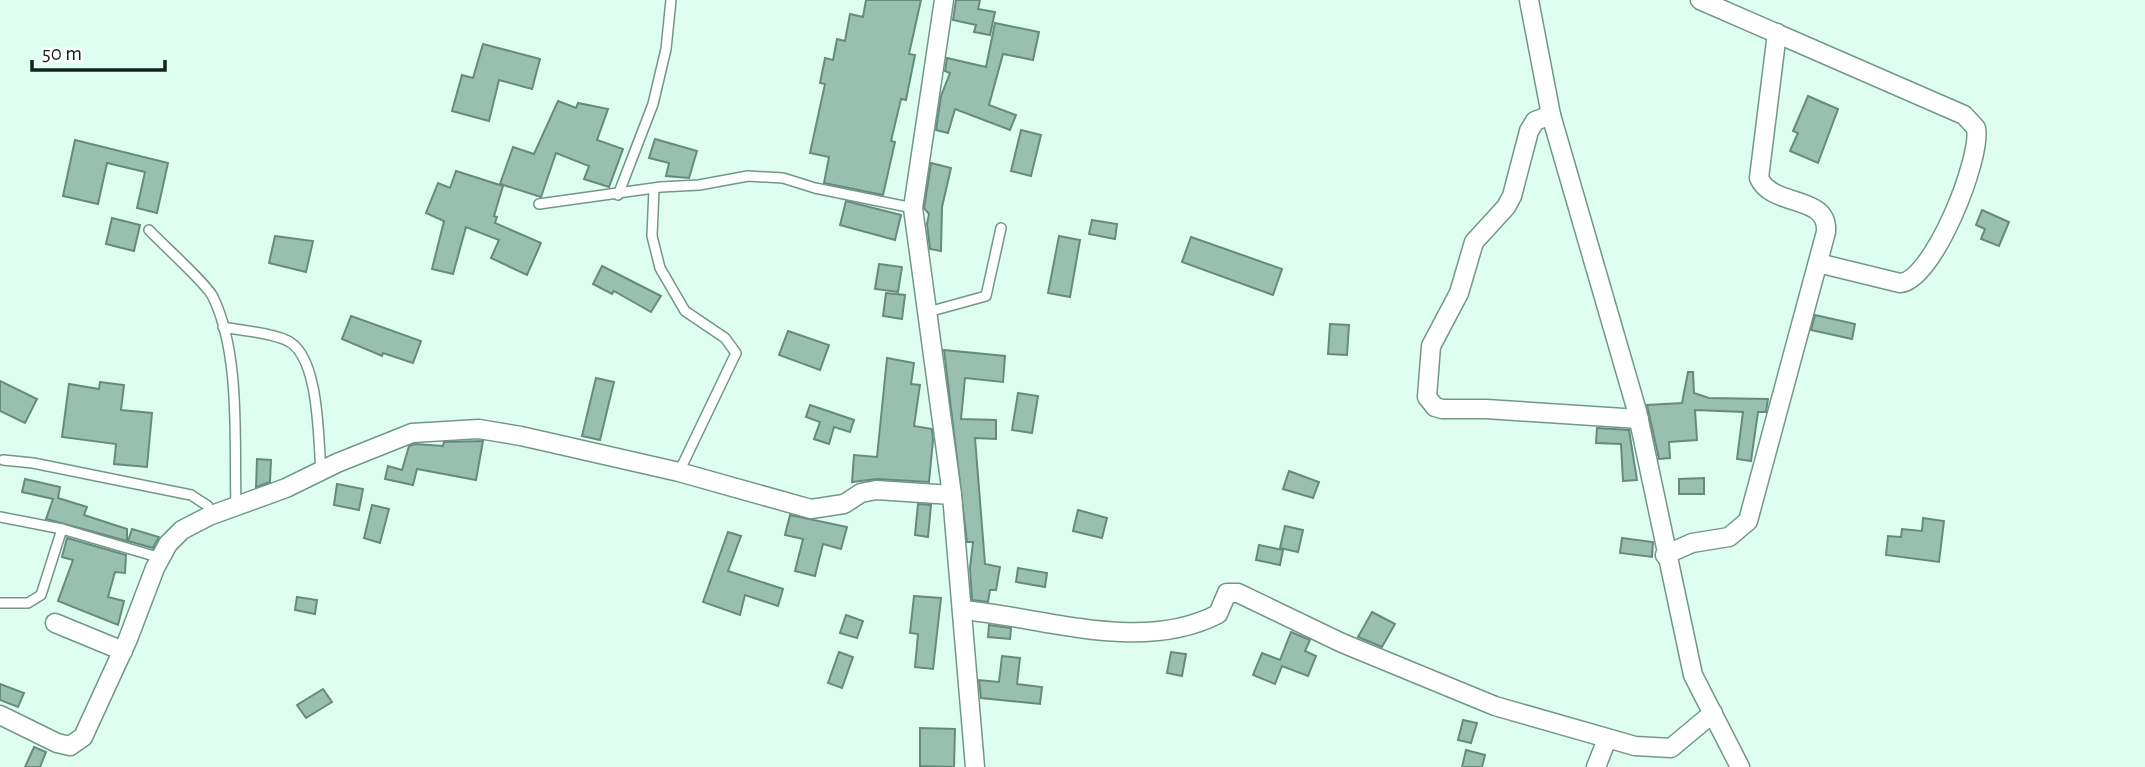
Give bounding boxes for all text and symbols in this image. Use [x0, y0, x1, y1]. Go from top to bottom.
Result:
scale bar [32, 28, 164, 72]
text: 50 m [42, 43, 82, 64]

